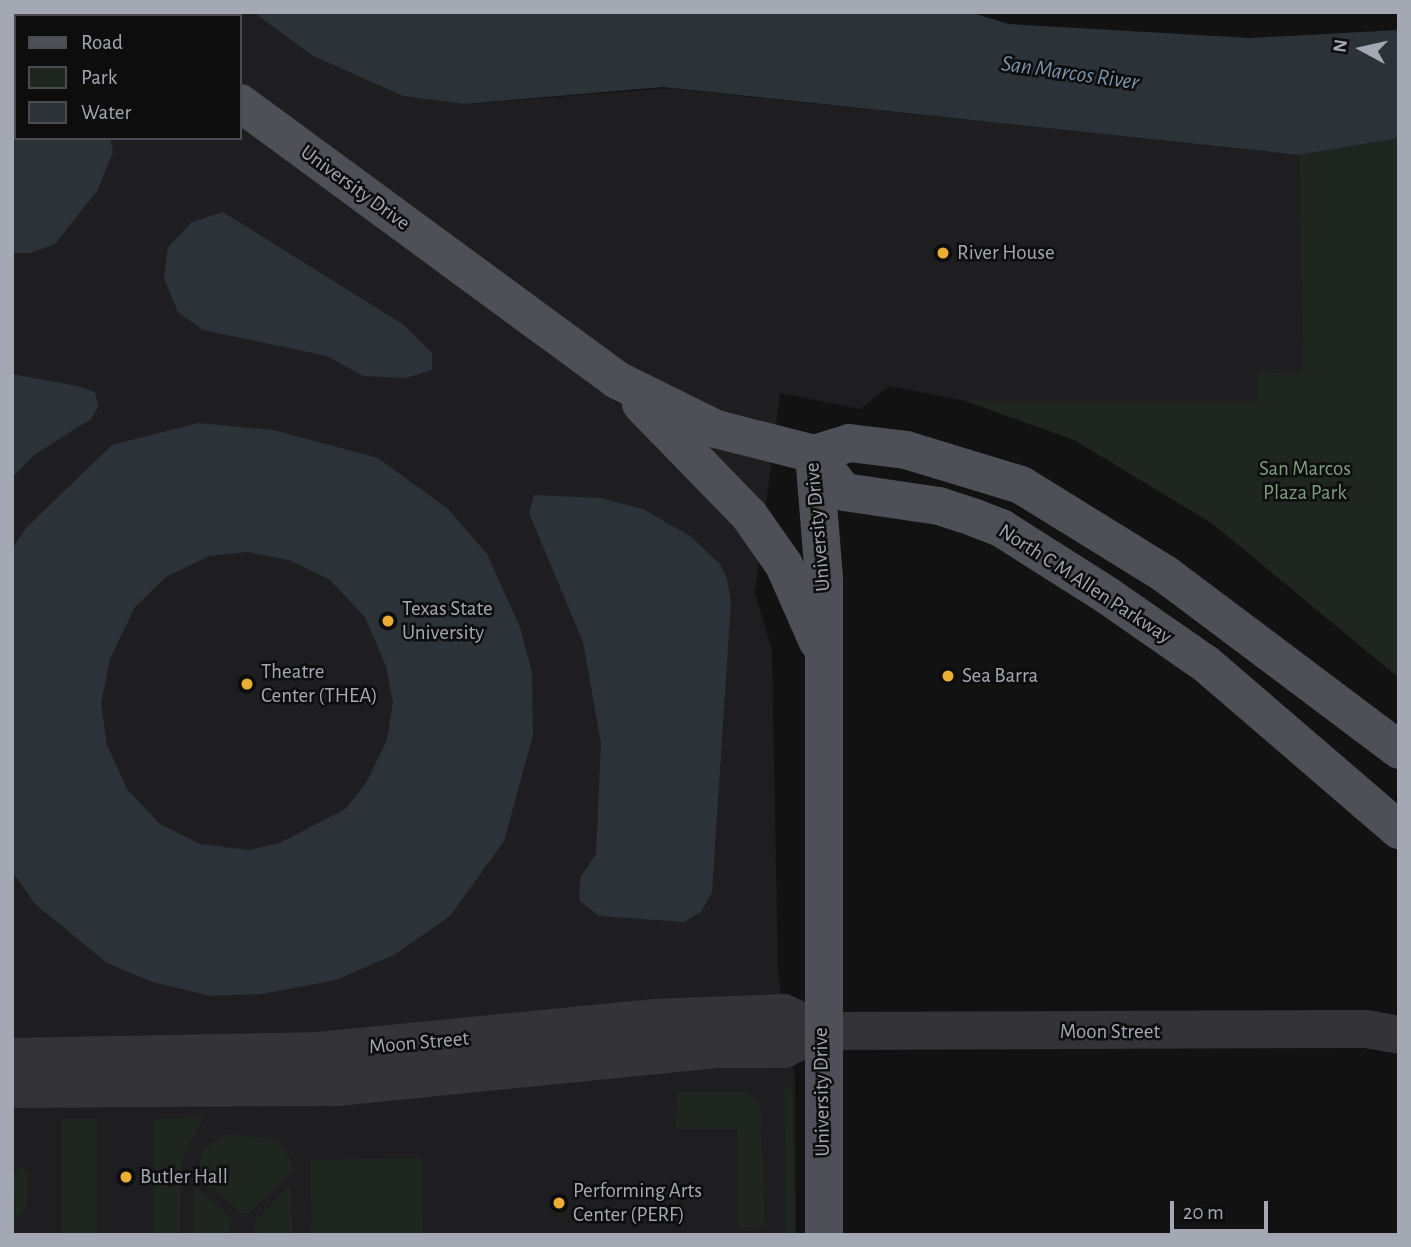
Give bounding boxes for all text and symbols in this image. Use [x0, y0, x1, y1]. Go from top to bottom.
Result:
legend [14, 14, 242, 140]
north arrow [1327, 14, 1397, 84]
text: Road [81, 32, 123, 53]
text: N [1330, 38, 1351, 54]
water label: San Marcos River [999, 51, 1141, 97]
text: Park [81, 67, 117, 88]
text: Water [81, 102, 131, 123]
street label: University Drive [295, 140, 415, 236]
place label: River House [957, 240, 1055, 266]
marker: River House [935, 245, 951, 261]
park label: San Marcos Plaza Park [1259, 456, 1351, 506]
street label: University Drive [800, 461, 836, 593]
street label: North C M Allen Parkway [994, 519, 1176, 649]
place label: Texas State University [402, 596, 493, 646]
marker: Texas State University [380, 613, 396, 629]
place label: Theatre Center (THEA) [261, 659, 378, 709]
place label: Sea Barra [962, 663, 1038, 689]
marker: Sea Barra [940, 668, 956, 684]
marker: Theatre Center (THEA) [239, 676, 255, 692]
street label: Moon Street [1060, 1019, 1160, 1045]
street label: Moon Street [368, 1026, 470, 1060]
street label: University Drive [808, 1027, 836, 1157]
place label: Butler Hall [140, 1164, 228, 1190]
marker: Butler Hall [118, 1169, 134, 1185]
place label: Performing Arts Center (PERF) [573, 1178, 702, 1228]
scale bar [1173, 1188, 1271, 1232]
marker: Performing Arts Center (PERF) [551, 1195, 567, 1211]
text: 20 m [1183, 1202, 1224, 1223]

